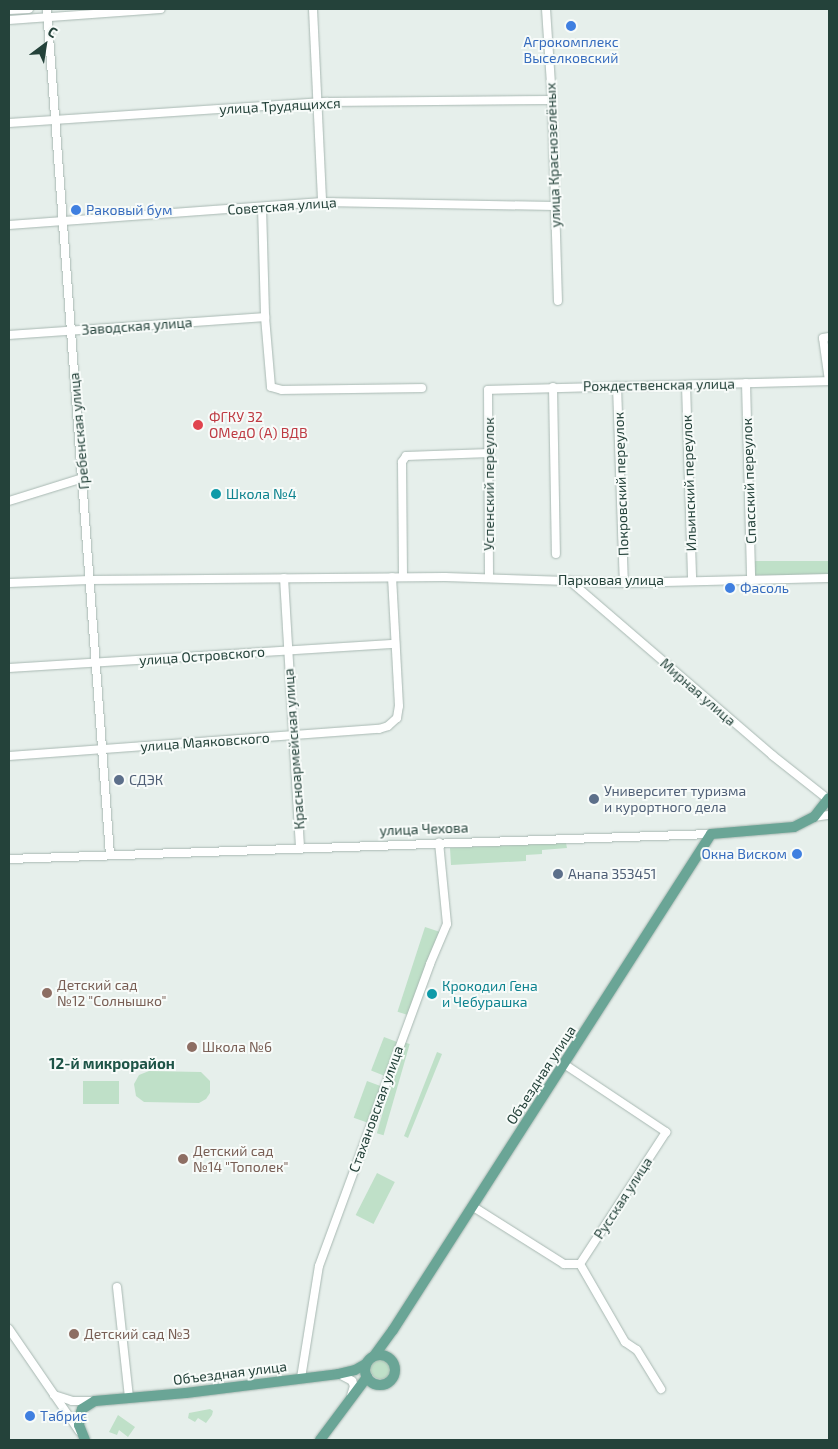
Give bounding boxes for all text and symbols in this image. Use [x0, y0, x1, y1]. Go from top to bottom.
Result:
north arrow [20, 20, 70, 70]
marker: Агрокомплекс Выселковский [565, 20, 577, 32]
text: С [45, 22, 61, 41]
place label: Агрокомплекс Выселковский [523, 34, 619, 66]
street label: улица Краснозелёных [542, 82, 564, 228]
street label: улица Трудящихся [219, 94, 341, 118]
street label: Советская улица [227, 194, 337, 218]
place label: Раковый бум [86, 202, 172, 218]
marker: Раковый бум [70, 204, 82, 216]
street label: Заводская улица [81, 314, 193, 338]
street label: Гребенская улица [66, 372, 92, 490]
street label: Рождественская улица [583, 375, 735, 395]
place label: ФГКУ 32 ОМедО (А) ВДВ [209, 409, 308, 442]
street label: Покровский переулок [610, 412, 632, 556]
street label: Ильинский переулок [678, 414, 700, 552]
street label: Успенский переулок [481, 417, 497, 551]
marker: ФГКУ 32 ОМедО (А) ВДВ [191, 418, 205, 432]
street label: Спасский переулок [738, 418, 760, 544]
place label: Школа №4 [226, 486, 297, 502]
marker: Школа №4 [210, 488, 222, 500]
street label: Парковая улица [558, 572, 664, 588]
place label: Фасоль [740, 580, 789, 596]
marker: Фасоль [724, 582, 736, 594]
street label: улица Островского [139, 643, 265, 669]
street label: Мирная улица [657, 655, 739, 729]
street label: Красноармейская улица [280, 668, 308, 830]
street label: улица Маяковского [140, 729, 270, 755]
place label: СДЭК [129, 772, 163, 788]
marker: СДЭК [113, 774, 125, 786]
place label: Университет туризма и курортного дела [604, 783, 746, 816]
marker: Университет туризма и курортного дела [588, 793, 600, 805]
street label: улица Чехова [379, 819, 469, 839]
place label: Окна Виском [701, 846, 787, 862]
marker: Окна Виском [791, 848, 803, 860]
place label: Анапа 353451 [568, 866, 656, 882]
marker: Анапа 353451 [552, 868, 564, 880]
place label: Детский сад №12 "Солнышко" [57, 977, 167, 1010]
place label: Крокодил Гена и Чебурашка [442, 978, 538, 1010]
marker: Детский сад №12 "Солнышко" [41, 987, 53, 999]
marker: Крокодил Гена и Чебурашка [426, 988, 438, 1000]
street label: Объездная улица [503, 1022, 579, 1128]
place label: Школа №6 [202, 1039, 272, 1055]
marker: Школа №6 [186, 1041, 198, 1053]
street label: Стахановская улица [345, 1043, 407, 1175]
district label: 12-й микрорайон [49, 1055, 175, 1073]
place label: Детский сад №14 "Тополек" [193, 1143, 289, 1176]
marker: Детский сад №14 "Тополек" [177, 1153, 189, 1165]
street label: Русская улица [590, 1154, 656, 1242]
place label: Детский сад №3 [84, 1326, 190, 1342]
marker: Детский сад №3 [68, 1328, 80, 1340]
street label: Объездная улица [172, 1358, 288, 1388]
place label: Табрис [40, 1408, 87, 1424]
marker: Табрис [24, 1410, 36, 1422]

